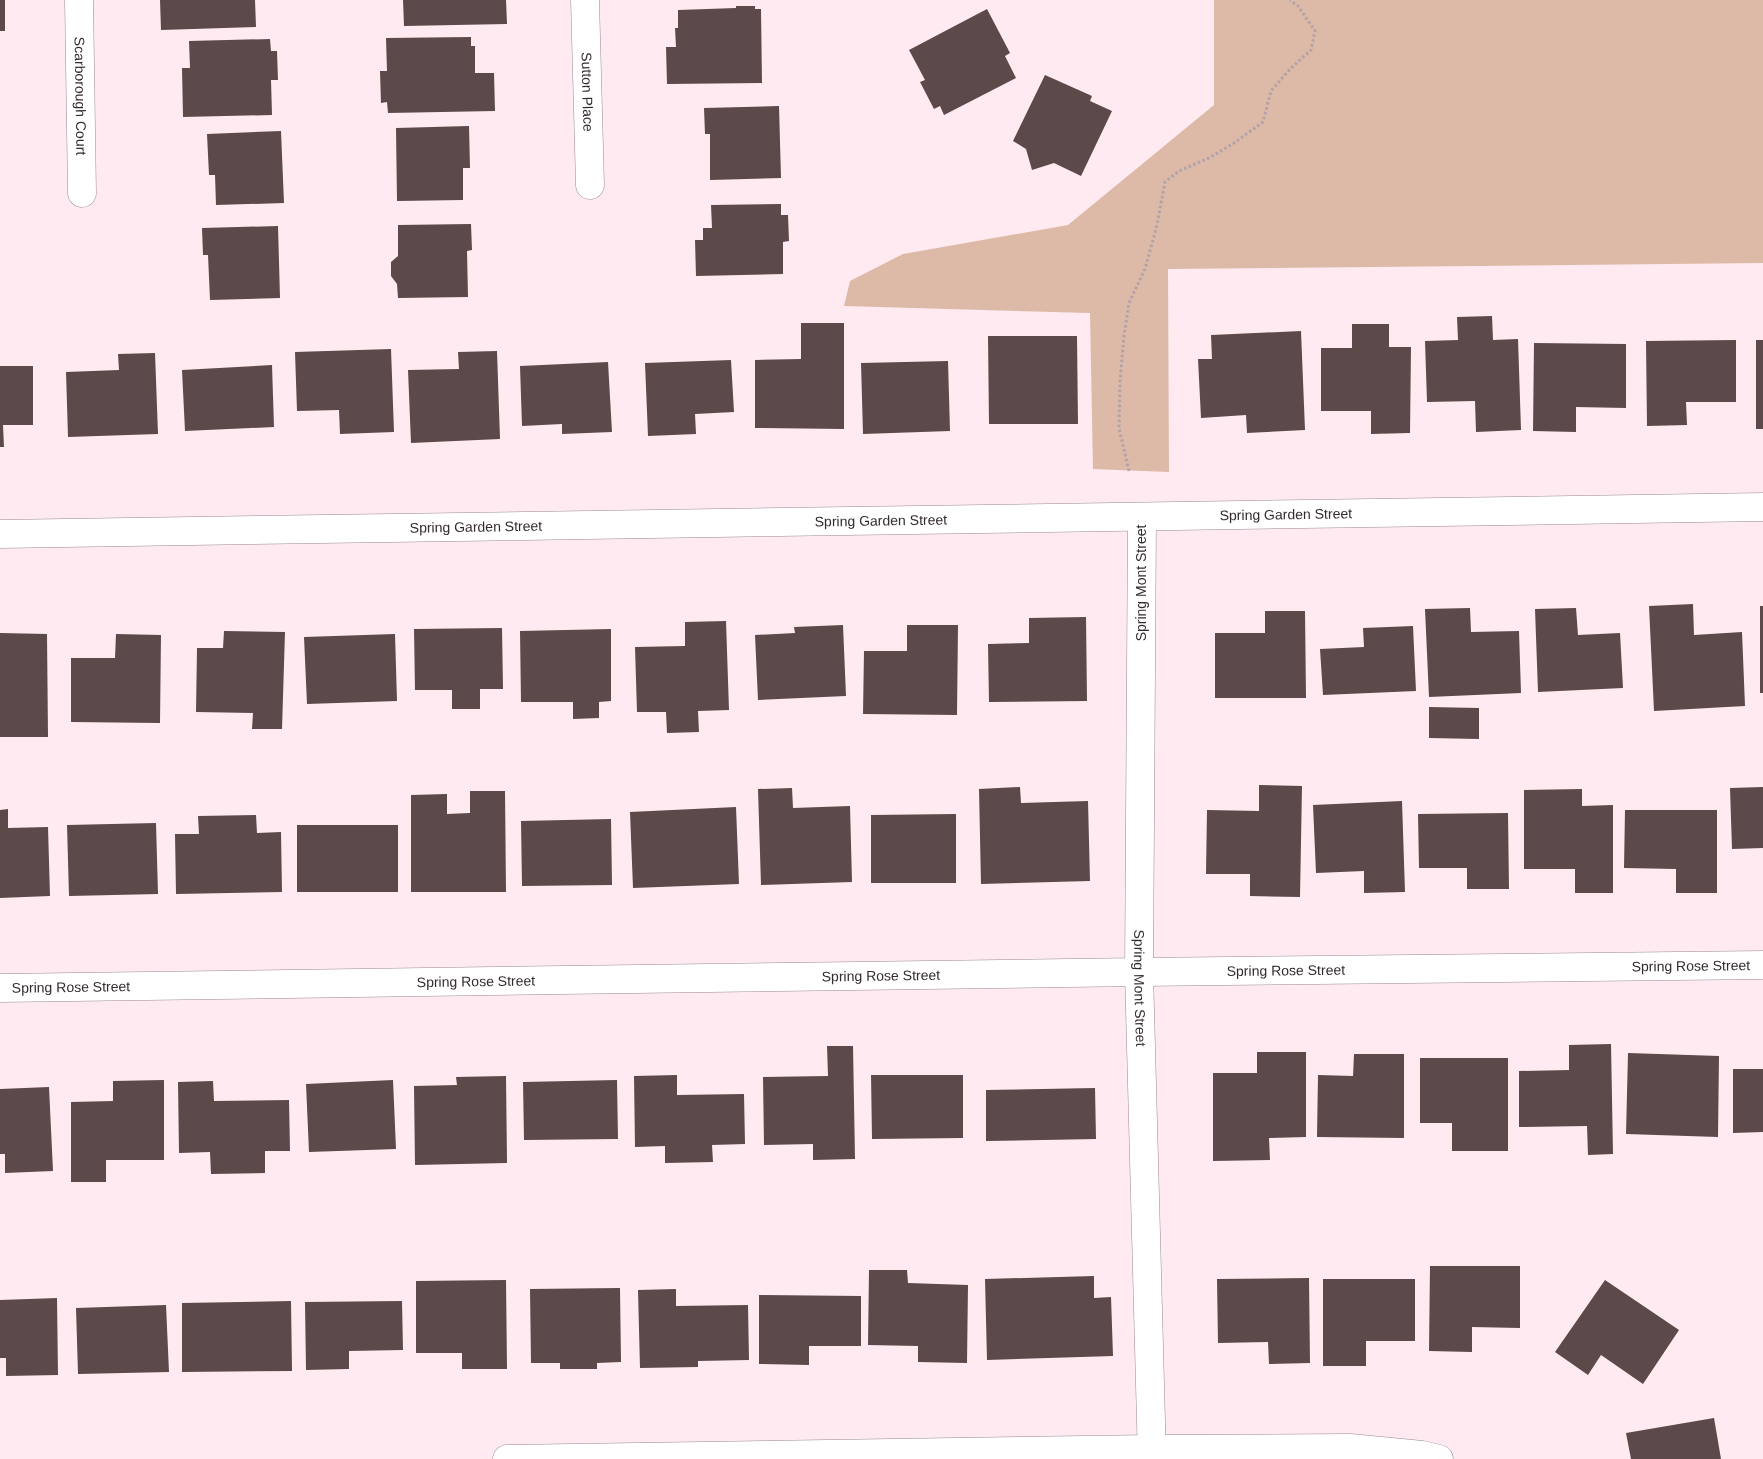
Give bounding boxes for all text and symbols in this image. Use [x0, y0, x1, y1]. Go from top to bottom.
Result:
street label: Scarborough Court [72, 37, 89, 155]
street label: Sutton Place [578, 52, 597, 132]
street label: Spring Garden Street [1220, 505, 1352, 523]
street label: Spring Garden Street [815, 511, 947, 530]
street label: Spring Garden Street [410, 518, 542, 536]
street label: Spring Mont Street [1133, 525, 1149, 641]
street label: Spring Mont Street [1131, 930, 1149, 1047]
street label: Spring Rose Street [1632, 957, 1750, 974]
street label: Spring Rose Street [1227, 962, 1345, 979]
street label: Spring Rose Street [822, 967, 940, 984]
street label: Spring Rose Street [417, 972, 535, 990]
street label: Spring Rose Street [12, 978, 130, 996]

